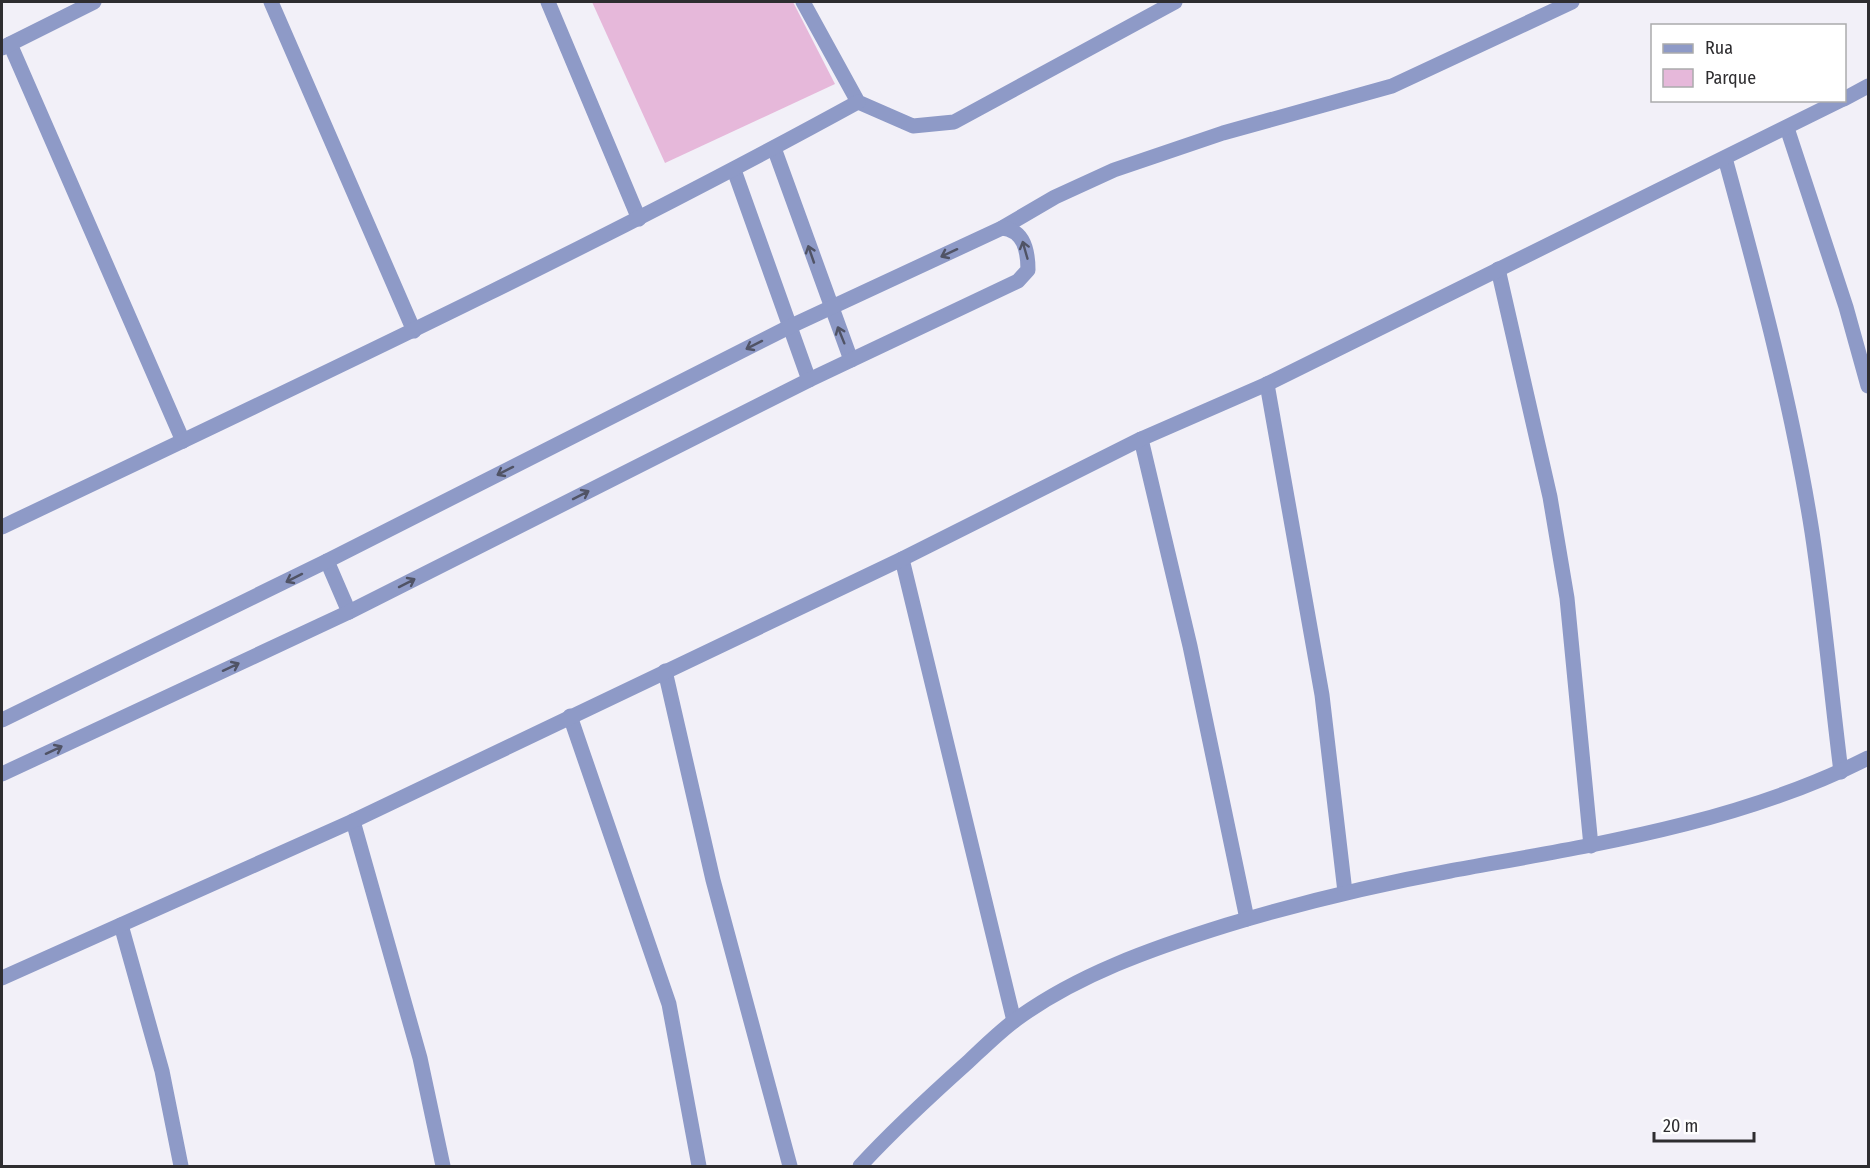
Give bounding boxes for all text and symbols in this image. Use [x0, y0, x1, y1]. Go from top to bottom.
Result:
legend [1651, 24, 1846, 102]
text: Rua [1705, 37, 1733, 59]
text: Parque [1705, 67, 1756, 89]
one-way arrow [1019, 241, 1030, 260]
one-way arrow [805, 245, 816, 264]
one-way arrow [941, 247, 959, 259]
one-way arrow [835, 326, 846, 344]
one-way arrow [745, 339, 763, 351]
one-way arrow [497, 465, 514, 477]
one-way arrow [572, 489, 590, 500]
one-way arrow [285, 573, 303, 584]
one-way arrow [398, 576, 416, 588]
one-way arrow [222, 660, 240, 672]
one-way arrow [45, 743, 63, 755]
scale bar [1654, 1105, 1754, 1143]
text: 20 m [1663, 1115, 1698, 1137]

